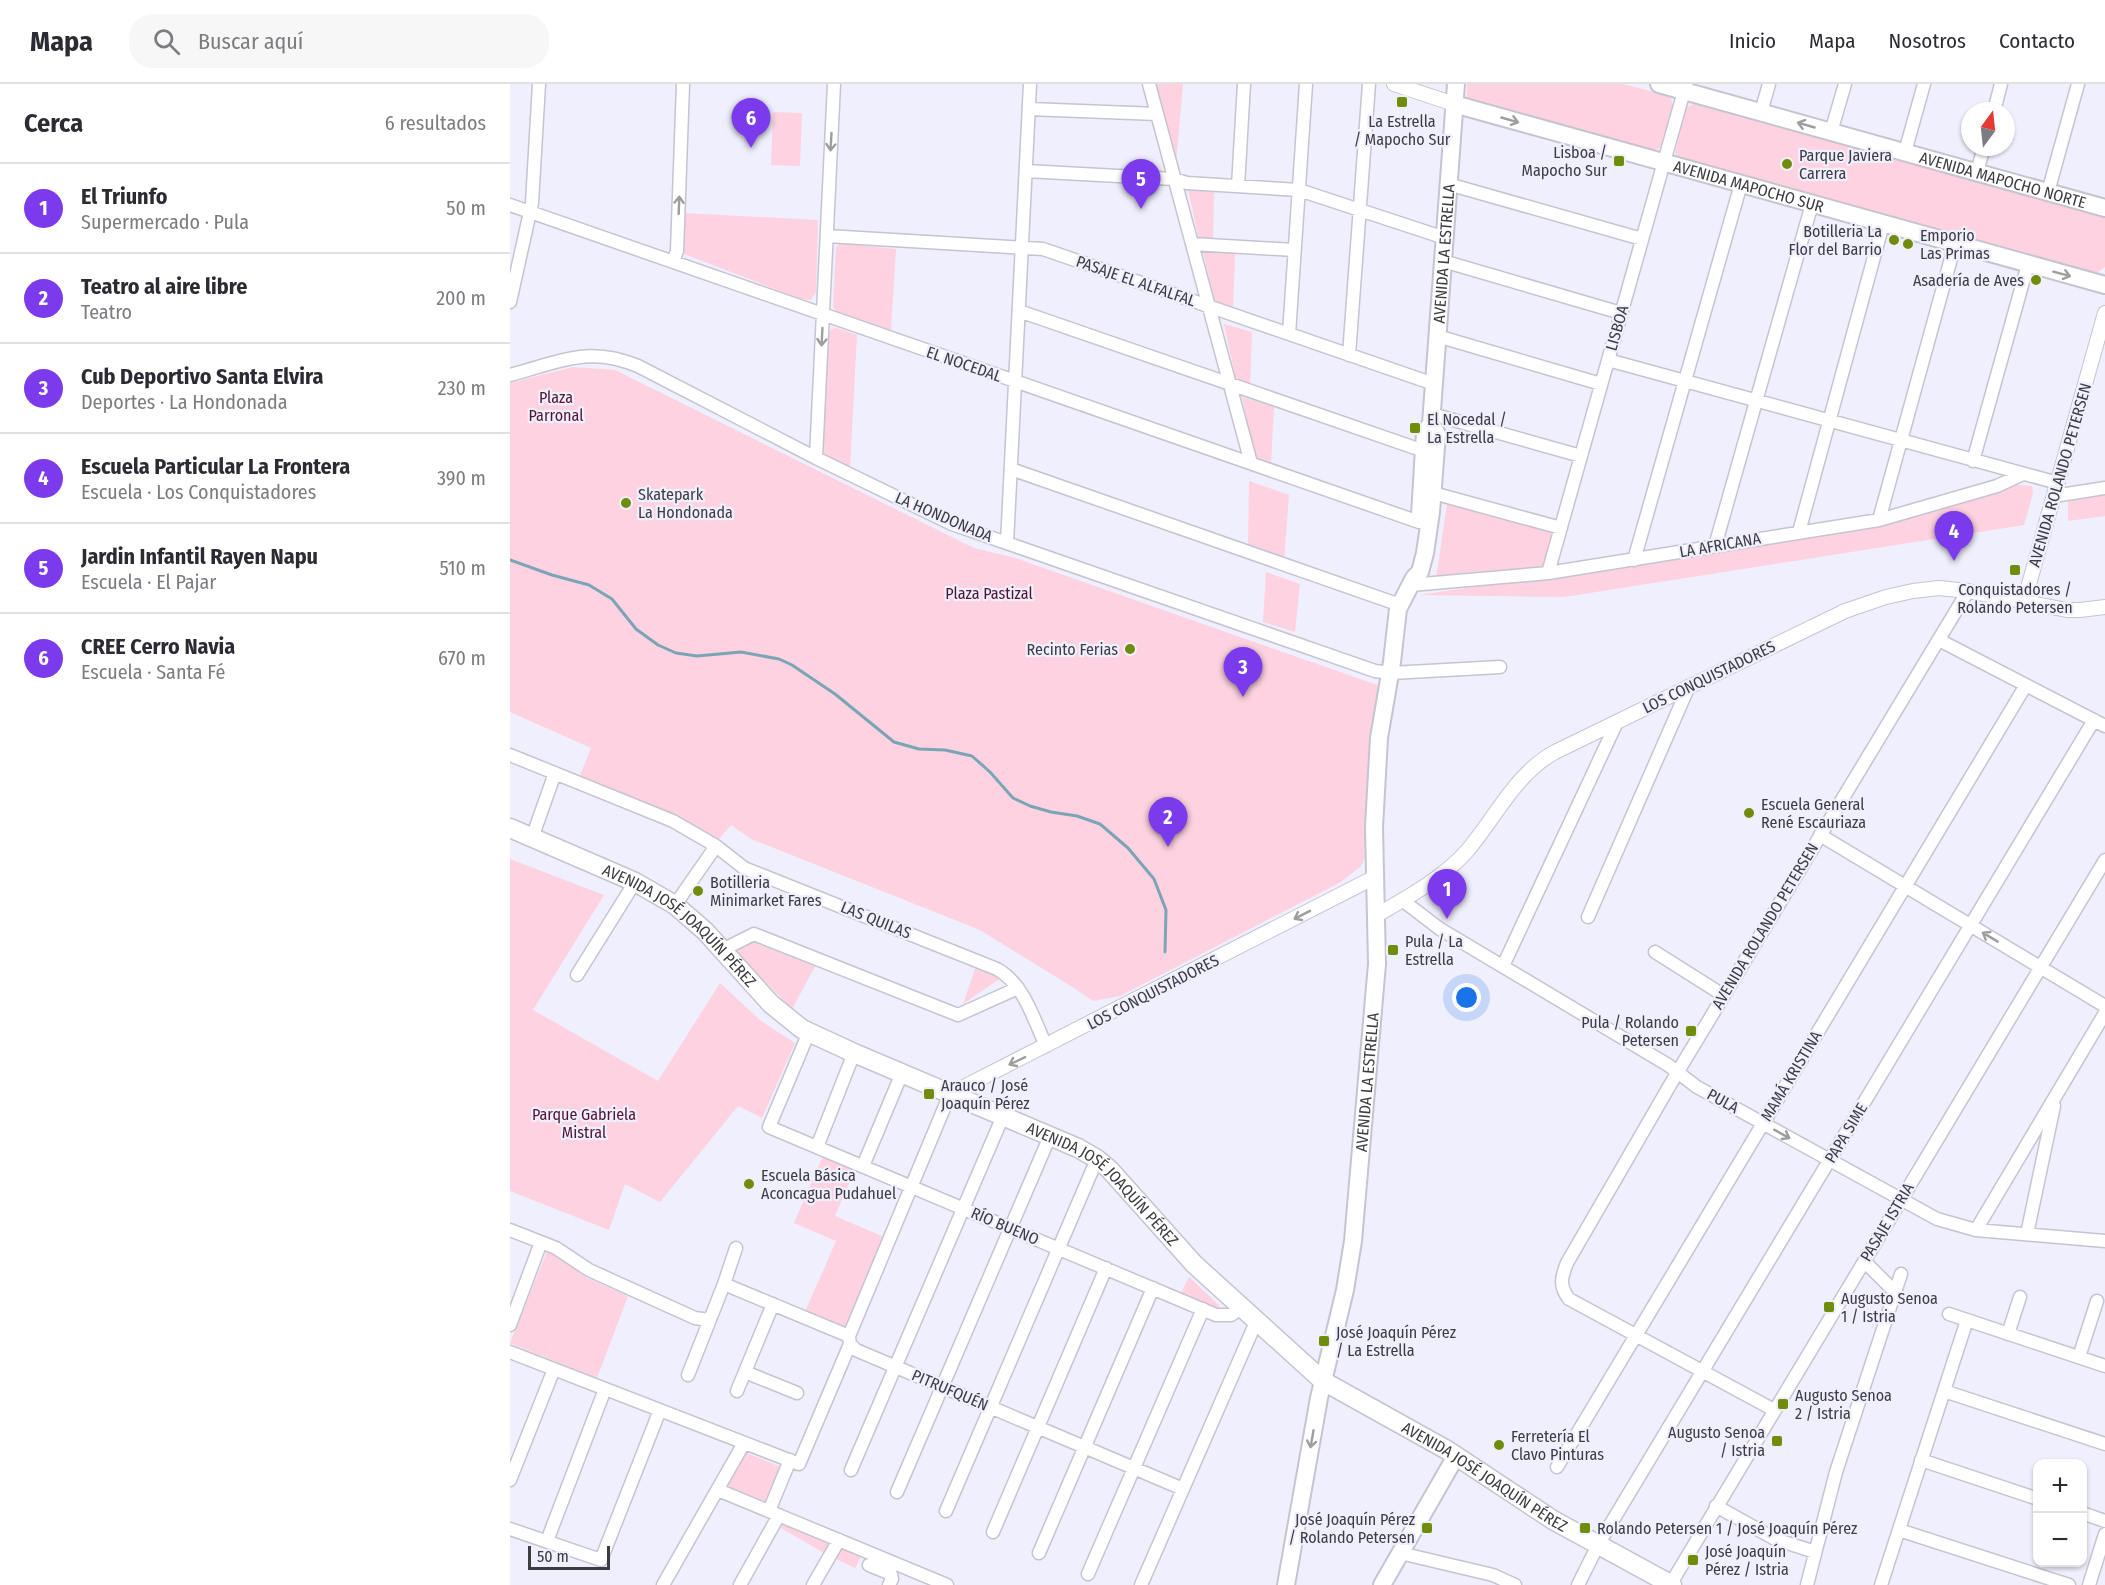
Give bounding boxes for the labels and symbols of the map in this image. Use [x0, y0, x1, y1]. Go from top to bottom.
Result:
marker: La Estrella / Mapocho Sur [1395, 95, 1409, 109]
pin: 6 [732, 98, 770, 148]
north arrow [1961, 102, 2015, 156]
place label: La Estrella / Mapocho Sur [1354, 112, 1451, 149]
one-way arrow [1501, 115, 1520, 126]
one-way arrow [1797, 118, 1816, 130]
one-way arrow [826, 132, 837, 152]
place label: Lisboa / Mapocho Sur [1522, 143, 1607, 180]
place label: Parque Javiera Carrera [1799, 146, 1892, 183]
street label: AVENIDA MAPOCHO NORTE [1917, 147, 2088, 212]
marker: Lisboa / Mapocho Sur [1612, 154, 1626, 168]
street label: AVENIDA MAPOCHO SUR [1672, 156, 1826, 216]
marker: Parque Javiera Carrera [1780, 157, 1794, 171]
pin: 5 [1122, 160, 1160, 209]
street label: AVENIDA LA ESTRELLA [1429, 183, 1458, 324]
one-way arrow [673, 195, 684, 215]
place label: Botilleria La Flor del Barrio [1789, 222, 1882, 259]
place label: Emporio Las Primas [1920, 226, 1990, 263]
marker: Botilleria La Flor del Barrio [1887, 233, 1901, 247]
marker: Emporio Las Primas [1901, 237, 1915, 251]
street label: PASAJE EL ALFALFAL [1074, 252, 1198, 310]
one-way arrow [2053, 268, 2072, 280]
place label: Asadería de Aves [1913, 271, 2024, 290]
marker: Asadería de Aves [2029, 273, 2043, 287]
street label: LISBOA [1601, 303, 1633, 353]
one-way arrow [817, 327, 828, 347]
street label: EL NOCEDAL [924, 342, 1004, 386]
street label: AVENIDA ROLANDO PETERSEN [2025, 381, 2095, 569]
park label: Plaza Parronal [529, 388, 583, 425]
place label: El Nocedal / La Estrella [1427, 410, 1507, 447]
marker: El Nocedal / La Estrella [1408, 421, 1422, 435]
place label: Skatepark La Hondonada [638, 485, 733, 522]
street label: LA HONDONADA [893, 488, 996, 546]
marker: Skatepark La Hondonada [619, 496, 633, 510]
pin: 4 [1934, 512, 1974, 561]
street label: LA AFRICANA [1678, 528, 1763, 561]
marker: Conquistadores / Rolando Petersen [2008, 563, 2022, 577]
place label: Conquistadores / Rolando Petersen [1957, 580, 2073, 617]
park label: Plaza Pastizal [945, 584, 1033, 603]
street label: LOS CONQUISTADORES [1640, 637, 1779, 717]
place label: Recinto Ferias [1027, 640, 1118, 659]
marker: Recinto Ferias [1123, 642, 1137, 656]
pin: 3 [1224, 648, 1262, 697]
place label: Escuela General René Escauriaza [1761, 795, 1866, 832]
pin: 2 [1148, 798, 1188, 847]
marker: Escuela General René Escauriaza [1742, 806, 1756, 820]
street label: AVENIDA ROLANDO PETERSEN [1708, 839, 1822, 1013]
street label: AVENIDA JOSÉ JOAQUÍN PÉREZ [600, 860, 760, 991]
pin: 1 [1428, 870, 1466, 919]
place label: Botilleria Minimarket Fares [710, 873, 822, 910]
marker: Botilleria Minimarket Fares [691, 884, 705, 898]
street label: LAS QUILAS [838, 897, 914, 943]
one-way arrow [1294, 909, 1312, 921]
one-way arrow [1982, 931, 1999, 943]
place label: Pula / La Estrella [1405, 932, 1463, 969]
marker: Pula / La Estrella [1386, 943, 1400, 957]
street label: LOS CONQUISTADORES [1084, 951, 1222, 1033]
your location [1452, 983, 1481, 1012]
street label: AVENIDA LA ESTRELLA [1351, 1011, 1382, 1153]
place label: Pula / Rolando Petersen [1581, 1013, 1679, 1050]
marker: Pula / Rolando Petersen [1684, 1024, 1698, 1038]
street label: MAMÁ KRISTINA [1757, 1027, 1826, 1125]
one-way arrow [1008, 1055, 1026, 1067]
place label: Arauco / José Joaquín Pérez [941, 1076, 1030, 1113]
street label: PULA [1704, 1085, 1743, 1118]
marker: Arauco / José Joaquín Pérez [922, 1087, 936, 1101]
street label: PAPA SIME [1821, 1100, 1871, 1166]
park label: Parque Gabriela Mistral [532, 1105, 636, 1142]
street label: AVENIDA JOSÉ JOAQUÍN PÉREZ [1024, 1118, 1183, 1250]
one-way arrow [1773, 1128, 1790, 1140]
place label: Escuela Básica Aconcagua Pudahuel [761, 1166, 896, 1203]
marker: Escuela Básica Aconcagua Pudahuel [742, 1177, 756, 1191]
street label: PASAJE ISTRIA [1856, 1179, 1918, 1265]
street label: RÍO BUENO [968, 1203, 1042, 1249]
place label: Augusto Senoa 1 / Istria [1841, 1289, 1938, 1326]
marker: Augusto Senoa 1 / Istria [1822, 1300, 1836, 1314]
place label: José Joaquín Pérez / La Estrella [1336, 1323, 1456, 1360]
marker: José Joaquín Pérez / La Estrella [1317, 1334, 1331, 1348]
street label: PITRUFQUÉN [909, 1365, 991, 1415]
place label: Augusto Senoa 2 / Istria [1795, 1386, 1892, 1423]
marker: Augusto Senoa 2 / Istria [1776, 1397, 1790, 1411]
street label: AVENIDA JOSÉ JOAQUÍN PÉREZ [1399, 1417, 1571, 1536]
place label: Augusto Senoa / Istria [1668, 1423, 1765, 1460]
place label: Ferretería El Clavo Pinturas [1511, 1427, 1604, 1464]
one-way arrow [1306, 1428, 1317, 1448]
marker: Augusto Senoa / Istria [1770, 1434, 1784, 1448]
marker: Ferretería El Clavo Pinturas [1492, 1438, 1506, 1452]
place label: José Joaquín Pérez / Rolando Petersen [1288, 1510, 1415, 1547]
place label: Rolando Petersen 1 / José Joaquín Pérez [1597, 1519, 1857, 1538]
marker: José Joaquín Pérez / Rolando Petersen [1420, 1521, 1434, 1535]
marker: Rolando Petersen 1 / José Joaquín Pérez [1578, 1521, 1592, 1535]
place label: José Joaquín Pérez / Istria [1705, 1542, 1789, 1579]
scale bar [528, 1543, 610, 1570]
marker: José Joaquín Pérez / Istria [1686, 1553, 1700, 1567]

